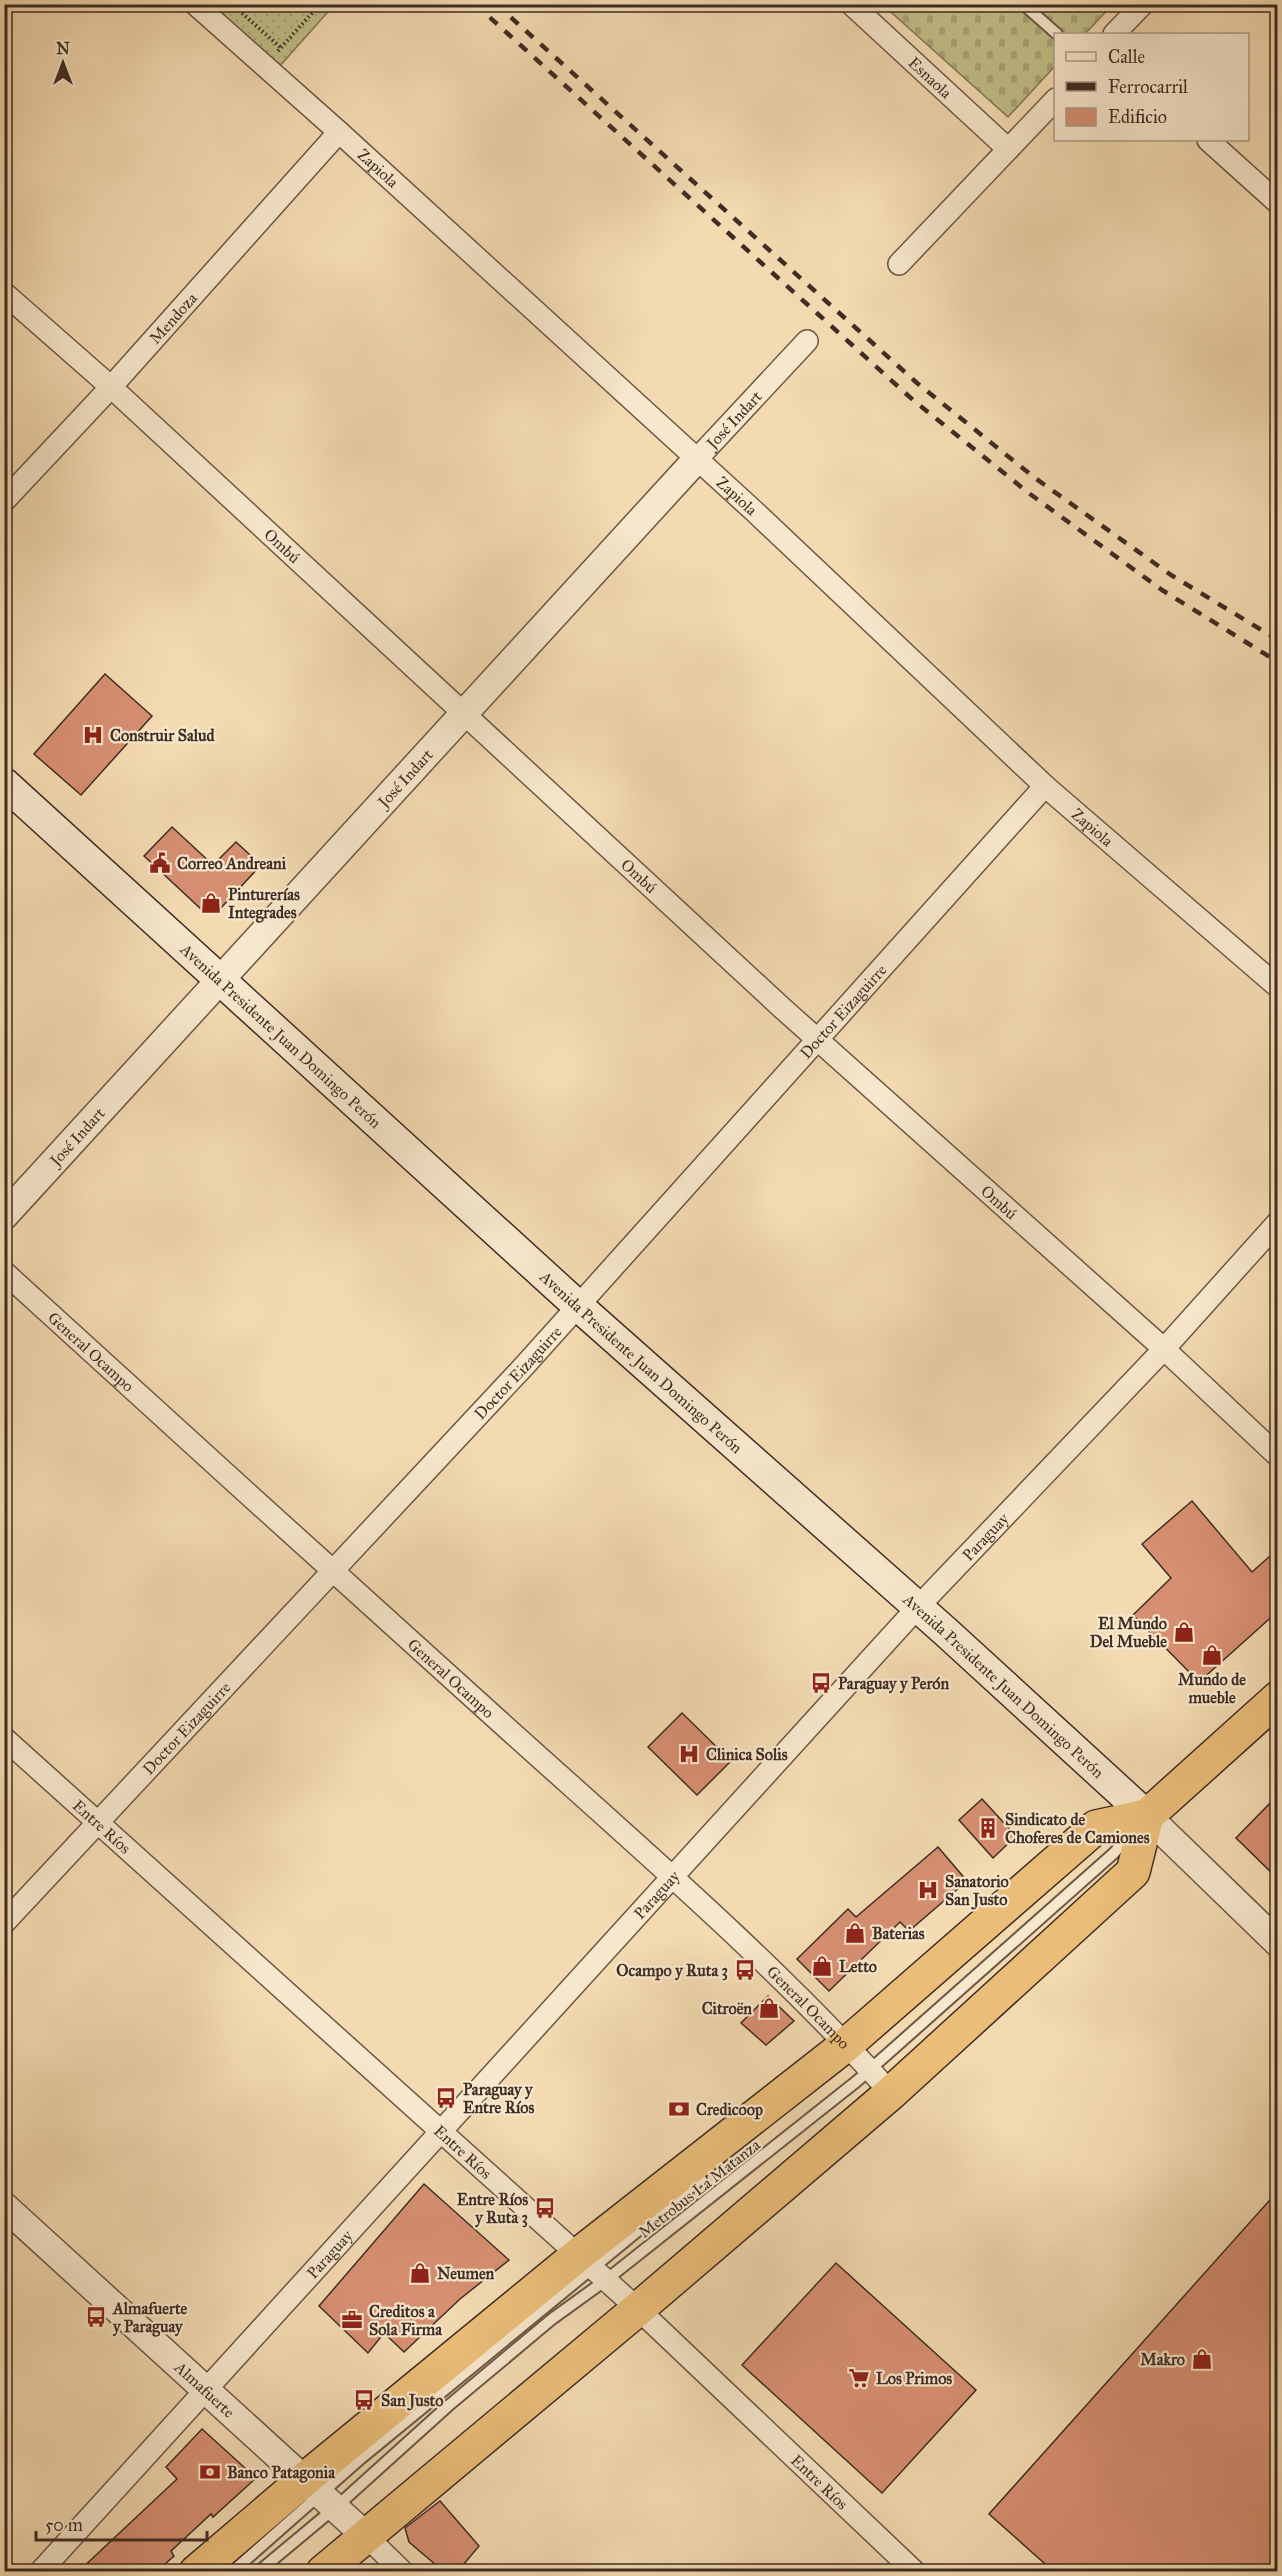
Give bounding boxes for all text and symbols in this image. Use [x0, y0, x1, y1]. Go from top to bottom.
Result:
north arrow [33, 33, 93, 93]
legend [1054, 33, 1249, 141]
text: N [56, 39, 70, 58]
text: Calle [1108, 46, 1145, 68]
street label: Esnaola [904, 53, 956, 102]
text: Ferrocarril [1108, 76, 1188, 98]
text: Edificio [1108, 106, 1167, 128]
street label: Zapiola [354, 145, 402, 192]
street label: Mendoza [145, 289, 201, 348]
street label: José Indart [701, 387, 766, 455]
street label: Zapiola [713, 473, 761, 520]
street label: Ombú [260, 525, 304, 568]
hospital icon: Construir Salud [81, 723, 105, 747]
place label: Construir Salud [110, 726, 215, 745]
street label: José Indart [373, 745, 437, 813]
street label: Zapiola [1068, 805, 1117, 851]
public building icon: Correo Andreani [148, 851, 172, 875]
place label: Correo Andreani [177, 854, 287, 873]
street label: Ombú [617, 855, 661, 898]
place label: Pinturerías Integrades [228, 885, 300, 923]
shop icon: Pinturerías Integrades [199, 891, 223, 915]
street label: Avenida Presidente Juan Domingo Perón [176, 939, 385, 1132]
street label: Doctor Eizaguirre [796, 960, 891, 1063]
street label: José Indart [45, 1103, 109, 1172]
street label: Ombú [977, 1181, 1021, 1224]
street label: Avenida Presidente Juan Domingo Perón [535, 1266, 747, 1457]
street label: General Ocampo [44, 1308, 138, 1396]
street label: Doctor Eizaguirre [470, 1322, 566, 1423]
street label: Paraguay [958, 1509, 1013, 1565]
street label: Avenida Presidente Juan Domingo Perón [899, 1589, 1108, 1782]
place label: El Mundo Del Mueble [1090, 1614, 1167, 1651]
shop icon: El Mundo Del Mueble [1172, 1620, 1196, 1644]
street label: General Ocampo [404, 1635, 498, 1722]
shop icon: Mundo de mueble [1200, 1643, 1224, 1667]
place label: Mundo de mueble [1178, 1670, 1246, 1707]
bus stop icon: Paraguay y Perón [809, 1671, 833, 1695]
place label: Paraguay y Perón [838, 1674, 950, 1694]
street label: Doctor Eizaguirre [139, 1678, 235, 1779]
hospital icon: Clinica Solis [677, 1742, 701, 1766]
place label: Clinica Solis [706, 1745, 788, 1764]
street label: Entre Ríos [69, 1796, 135, 1858]
place label: Sindicato de Choferes de Camiones [1005, 1810, 1150, 1847]
building icon: Sindicato de Choferes de Camiones [976, 1816, 1000, 1840]
street label: Paraguay [630, 1866, 684, 1923]
place label: Sanatorio San Justo [945, 1872, 1009, 1910]
hospital icon: Sanatorio San Justo [916, 1878, 940, 1902]
shop icon: Baterias [843, 1921, 867, 1945]
place label: Baterias [872, 1924, 925, 1943]
shop icon: Letto [810, 1954, 834, 1978]
place label: Letto [839, 1957, 877, 1976]
bus stop icon: Ocampo y Ruta 3 [733, 1958, 757, 1982]
place label: Ocampo y Ruta 3 [616, 1961, 728, 1981]
street label: General Ocampo [763, 1962, 854, 2053]
shop icon: Citroën [757, 1996, 781, 2020]
place label: Citroën [702, 1999, 752, 2018]
place label: Paraguay y Entre Ríos [463, 2080, 534, 2117]
bus stop icon: Paraguay y Entre Ríos [434, 2086, 458, 2110]
bank icon: Credicoop [667, 2097, 691, 2121]
place label: Credicoop [696, 2100, 763, 2120]
street label: Entre Ríos [430, 2121, 496, 2183]
street label: Metrobus La Matanza [635, 2135, 764, 2242]
place label: Entre Ríos y Ruta 3 [457, 2190, 528, 2228]
bus stop icon: Entre Ríos y Ruta 3 [533, 2196, 557, 2220]
street label: Paraguay [303, 2226, 357, 2282]
shop icon: Neumen [408, 2261, 432, 2285]
place label: Neumen [437, 2264, 495, 2283]
place label: Almafuerte y Paraguay [112, 2299, 188, 2337]
place label: Creditos a Sola Firma [369, 2302, 443, 2339]
bus stop icon: Almafuerte y Paraguay [84, 2305, 108, 2329]
office icon: Creditos a Sola Firma [340, 2308, 364, 2332]
shop icon: Makro [1190, 2347, 1214, 2371]
place label: Makro [1140, 2350, 1185, 2369]
street label: Almafuerte [170, 2357, 239, 2422]
supermarket icon: Los Primos [847, 2366, 871, 2390]
place label: Los Primos [876, 2369, 952, 2388]
bus stop icon: San Justo [352, 2388, 376, 2412]
place label: San Justo [381, 2391, 443, 2411]
street label: Entre Ríos [787, 2451, 852, 2514]
bank icon: Banco Patagonia [198, 2460, 222, 2484]
place label: Banco Patagonia [227, 2463, 336, 2483]
scale bar [36, 2504, 207, 2542]
text: 50 m [45, 2514, 83, 2536]

